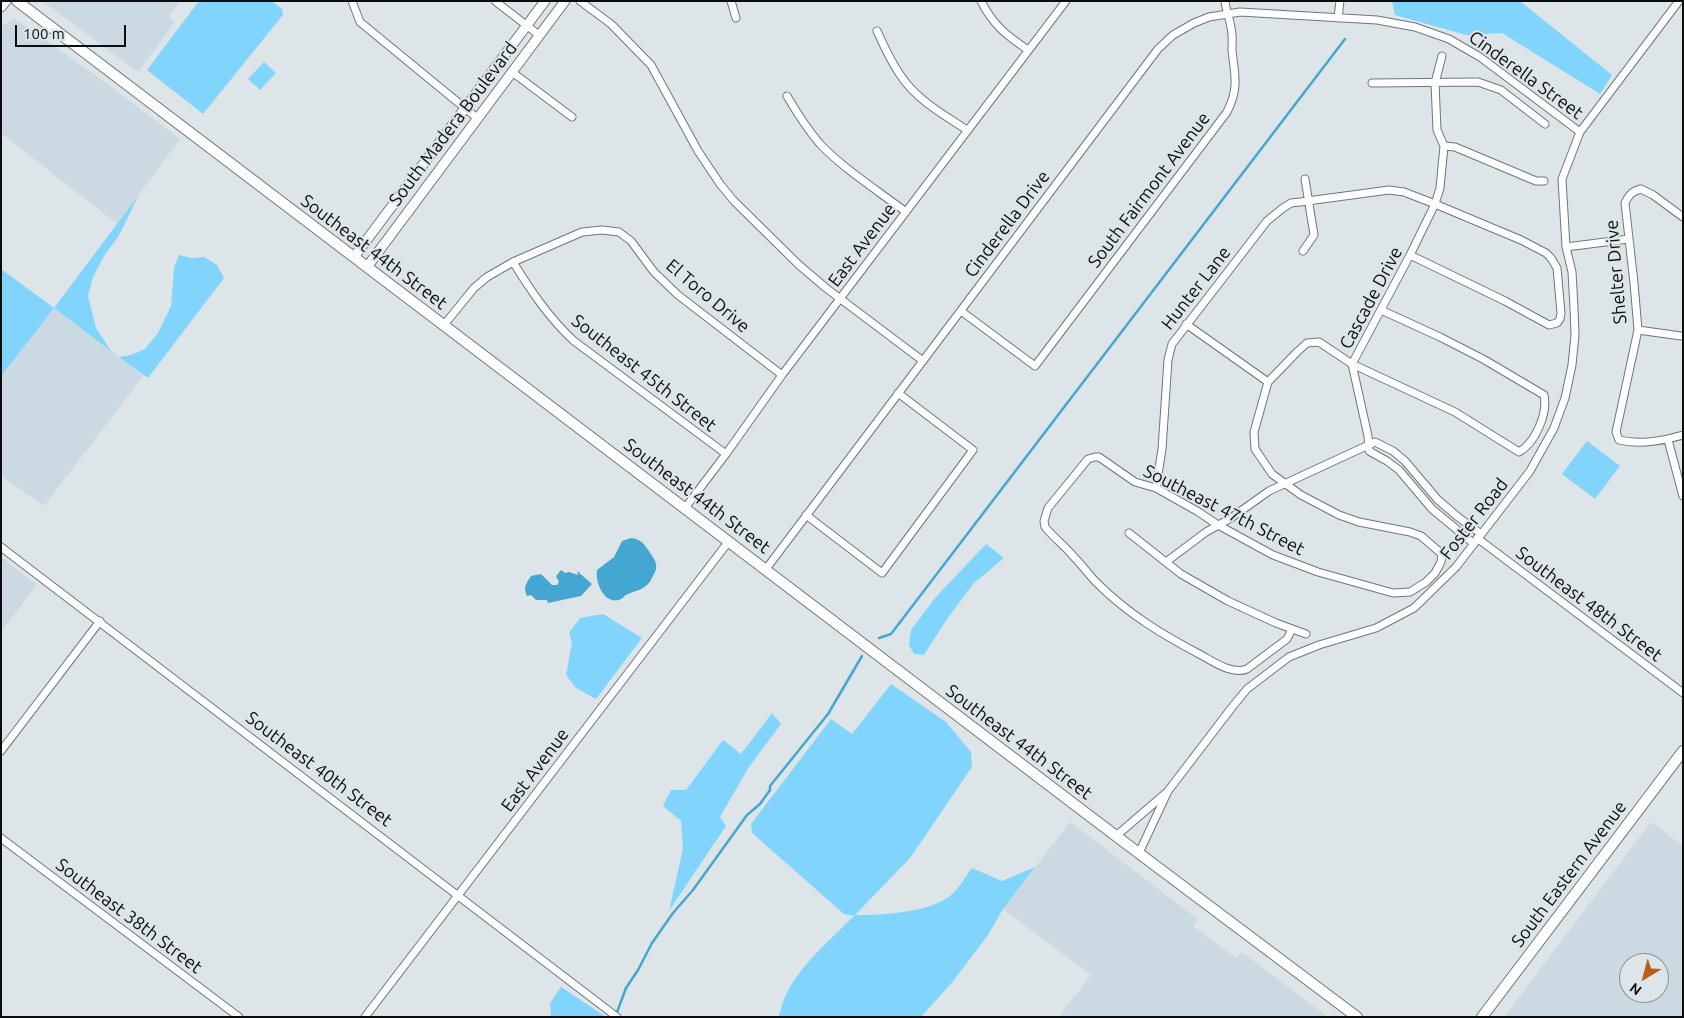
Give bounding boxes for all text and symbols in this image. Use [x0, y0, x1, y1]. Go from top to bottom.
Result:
scale bar [18, 15, 129, 47]
text: 100 m [23, 25, 65, 42]
street label: Cinderella Street [1465, 26, 1587, 124]
street label: South Madera Boulevard [384, 38, 522, 210]
street label: South Fairmont Avenue [1083, 108, 1215, 272]
street label: Cinderella Drive [960, 166, 1054, 282]
street label: Southeast 44th Street [296, 190, 452, 314]
street label: East Avenue [824, 199, 900, 291]
street label: Shelter Drive [1601, 219, 1631, 325]
street label: Hunter Lane [1157, 242, 1235, 334]
street label: Cascade Drive [1335, 243, 1407, 353]
street label: El Toro Drive [662, 255, 754, 337]
street label: Southeast 45th Street [567, 310, 721, 436]
street label: Southeast 44th Street [619, 434, 775, 558]
street label: Southeast 47th Street [1140, 460, 1308, 560]
street label: Foster Road [1436, 474, 1512, 564]
street label: Southeast 48th Street [1511, 542, 1667, 666]
street label: Southeast 44th Street [941, 680, 1097, 804]
street label: Southeast 40th Street [241, 707, 397, 831]
street label: East Avenue [497, 724, 573, 816]
street label: South Eastern Avenue [1507, 797, 1631, 951]
street label: Southeast 38th Street [51, 854, 207, 978]
north arrow [1619, 953, 1669, 1003]
text: N [1627, 980, 1645, 999]

